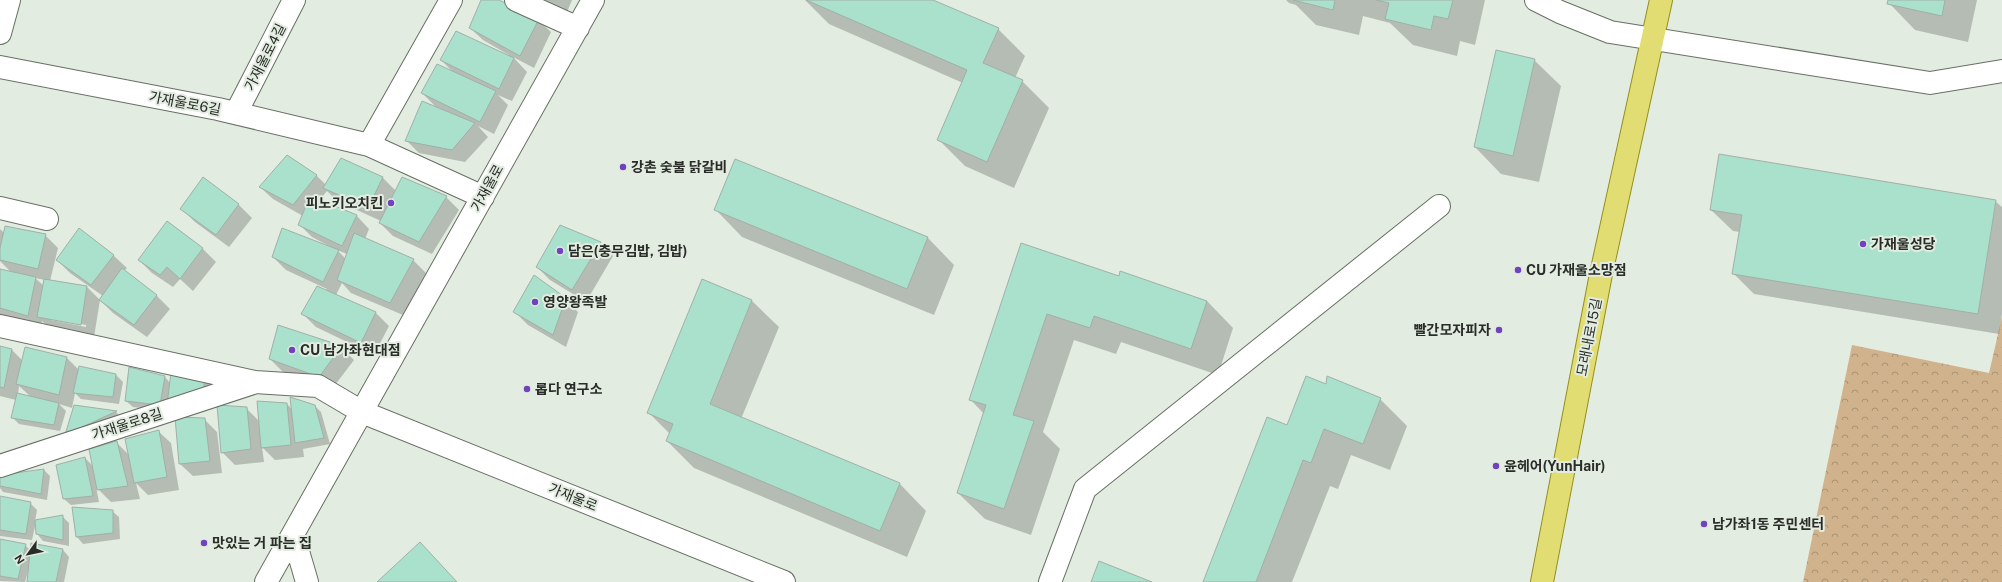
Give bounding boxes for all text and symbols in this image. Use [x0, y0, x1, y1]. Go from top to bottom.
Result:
street label: 가재울로4길 [241, 21, 289, 93]
street label: 가재울로6길 [148, 88, 222, 118]
place label: 강촌 숯불 닭갈비 [631, 159, 727, 175]
street label: 가재울로 [468, 161, 507, 214]
marker: 강촌 숯불 닭갈비 [618, 162, 628, 172]
place label: 피노키오치킨 [306, 195, 383, 211]
marker: 피노키오치킨 [386, 198, 396, 208]
place label: 가재울성당 [1871, 236, 1936, 252]
marker: 가재울성당 [1858, 239, 1868, 249]
place label: 담은(충무김밥, 김밥) [568, 243, 687, 259]
marker: 담은(충무김밥, 김밥) [555, 246, 565, 256]
place label: CU 가재울소망점 [1526, 262, 1627, 278]
marker: CU 가재울소망점 [1513, 265, 1523, 275]
place label: 영양왕족발 [543, 294, 608, 310]
marker: 영양왕족발 [530, 297, 540, 307]
street label: 모래내로15길 [1574, 297, 1604, 377]
place label: 빨간모자피자 [1414, 322, 1491, 338]
marker: 빨간모자피자 [1494, 325, 1504, 335]
place label: CU 남가좌현대점 [300, 342, 401, 358]
marker: CU 남가좌현대점 [287, 345, 297, 355]
place label: 롭다 연구소 [535, 381, 603, 397]
marker: 롭다 연구소 [522, 384, 532, 394]
street label: 가재울로8길 [90, 405, 164, 443]
place label: 윤헤어(YunHair) [1504, 458, 1605, 474]
marker: 윤헤어(YunHair) [1491, 461, 1501, 471]
street label: 가재울로 [546, 480, 600, 514]
place label: 남가좌1동 주민센터 [1712, 516, 1824, 532]
marker: 남가좌1동 주민센터 [1699, 519, 1709, 529]
north arrow [8, 534, 48, 574]
place label: 맛있는 거 파는 집 [212, 535, 312, 551]
marker: 맛있는 거 파는 집 [199, 538, 209, 548]
text: N [12, 553, 27, 566]

